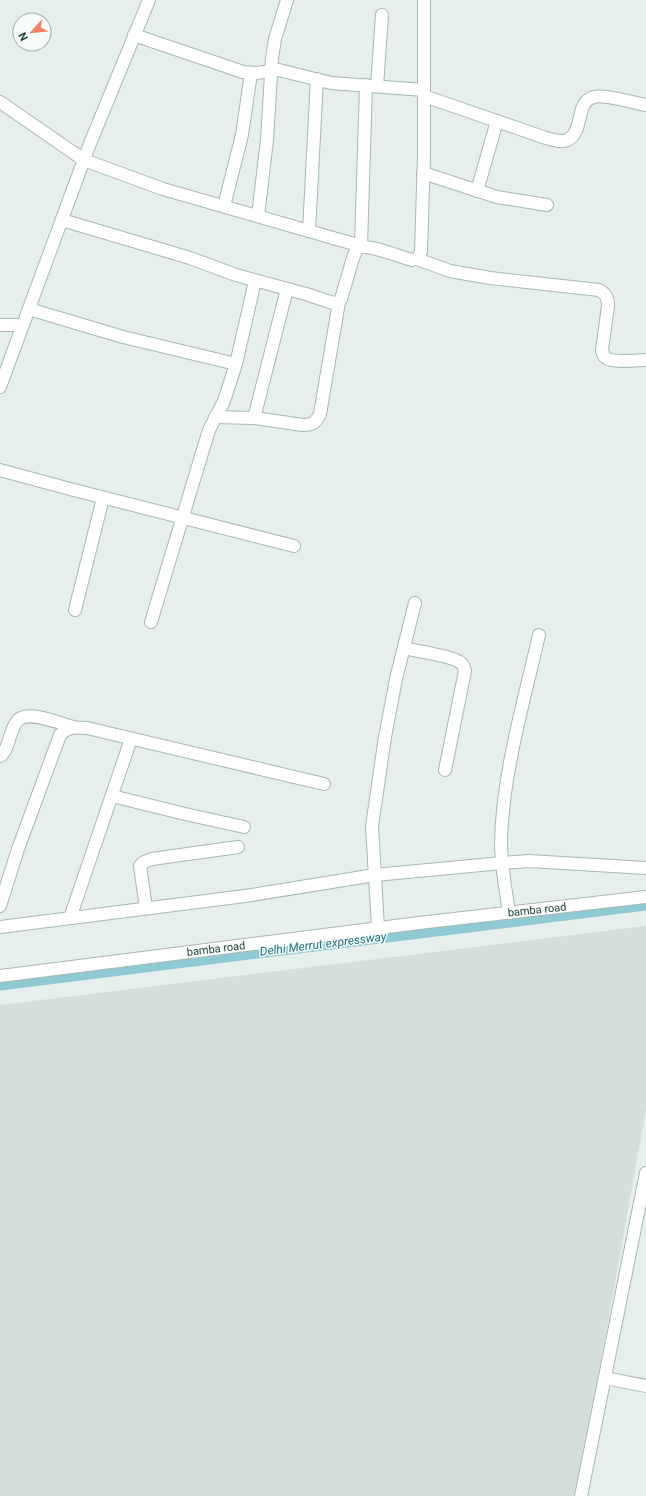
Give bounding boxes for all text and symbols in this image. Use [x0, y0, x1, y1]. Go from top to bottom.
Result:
north arrow [12, 12, 52, 52]
text: N [16, 30, 31, 43]
street label: bamba road [507, 900, 567, 920]
water label: Delhi Merrut expressway [259, 929, 387, 959]
street label: bamba road [186, 939, 246, 959]

